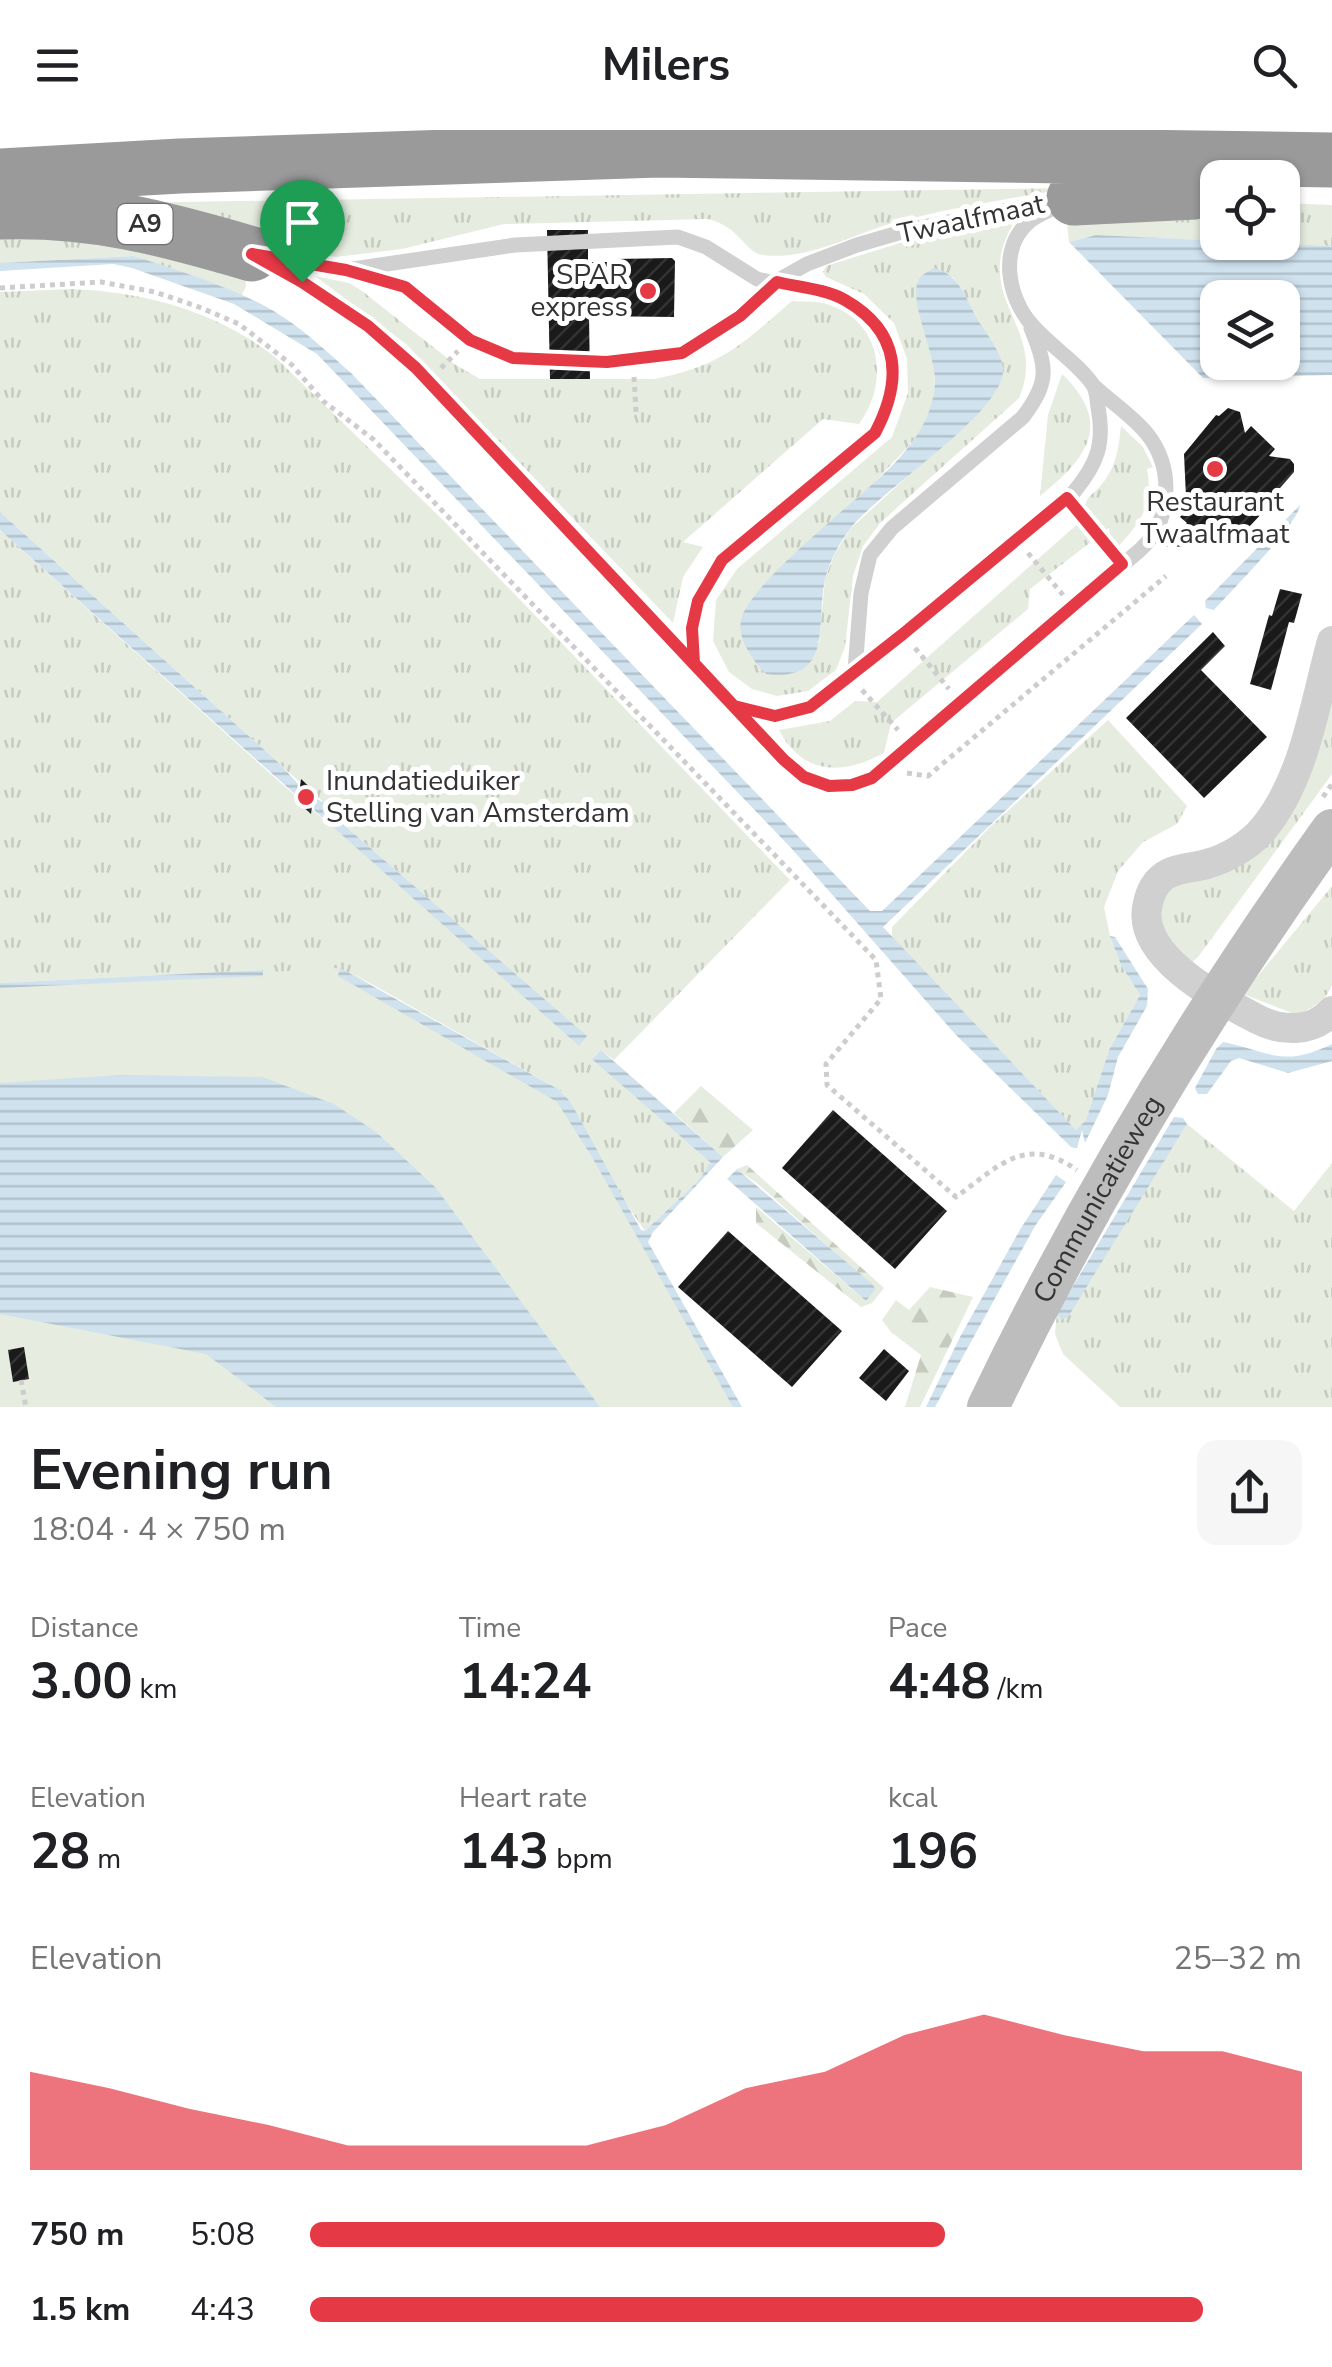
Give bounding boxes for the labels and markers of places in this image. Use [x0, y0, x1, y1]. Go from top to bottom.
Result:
pin [260, 180, 345, 283]
place label: SPAR express [531, 256, 628, 326]
marker: SPAR express [637, 280, 659, 302]
marker: Restaurant Twaalfmaat [1204, 458, 1226, 480]
place label: Restaurant Twaalfmaat [1141, 483, 1290, 553]
place label: Inundatieduiker Stelling van Amsterdam [326, 762, 630, 832]
marker: Inundatieduiker Stelling van Amsterdam [295, 786, 317, 808]

